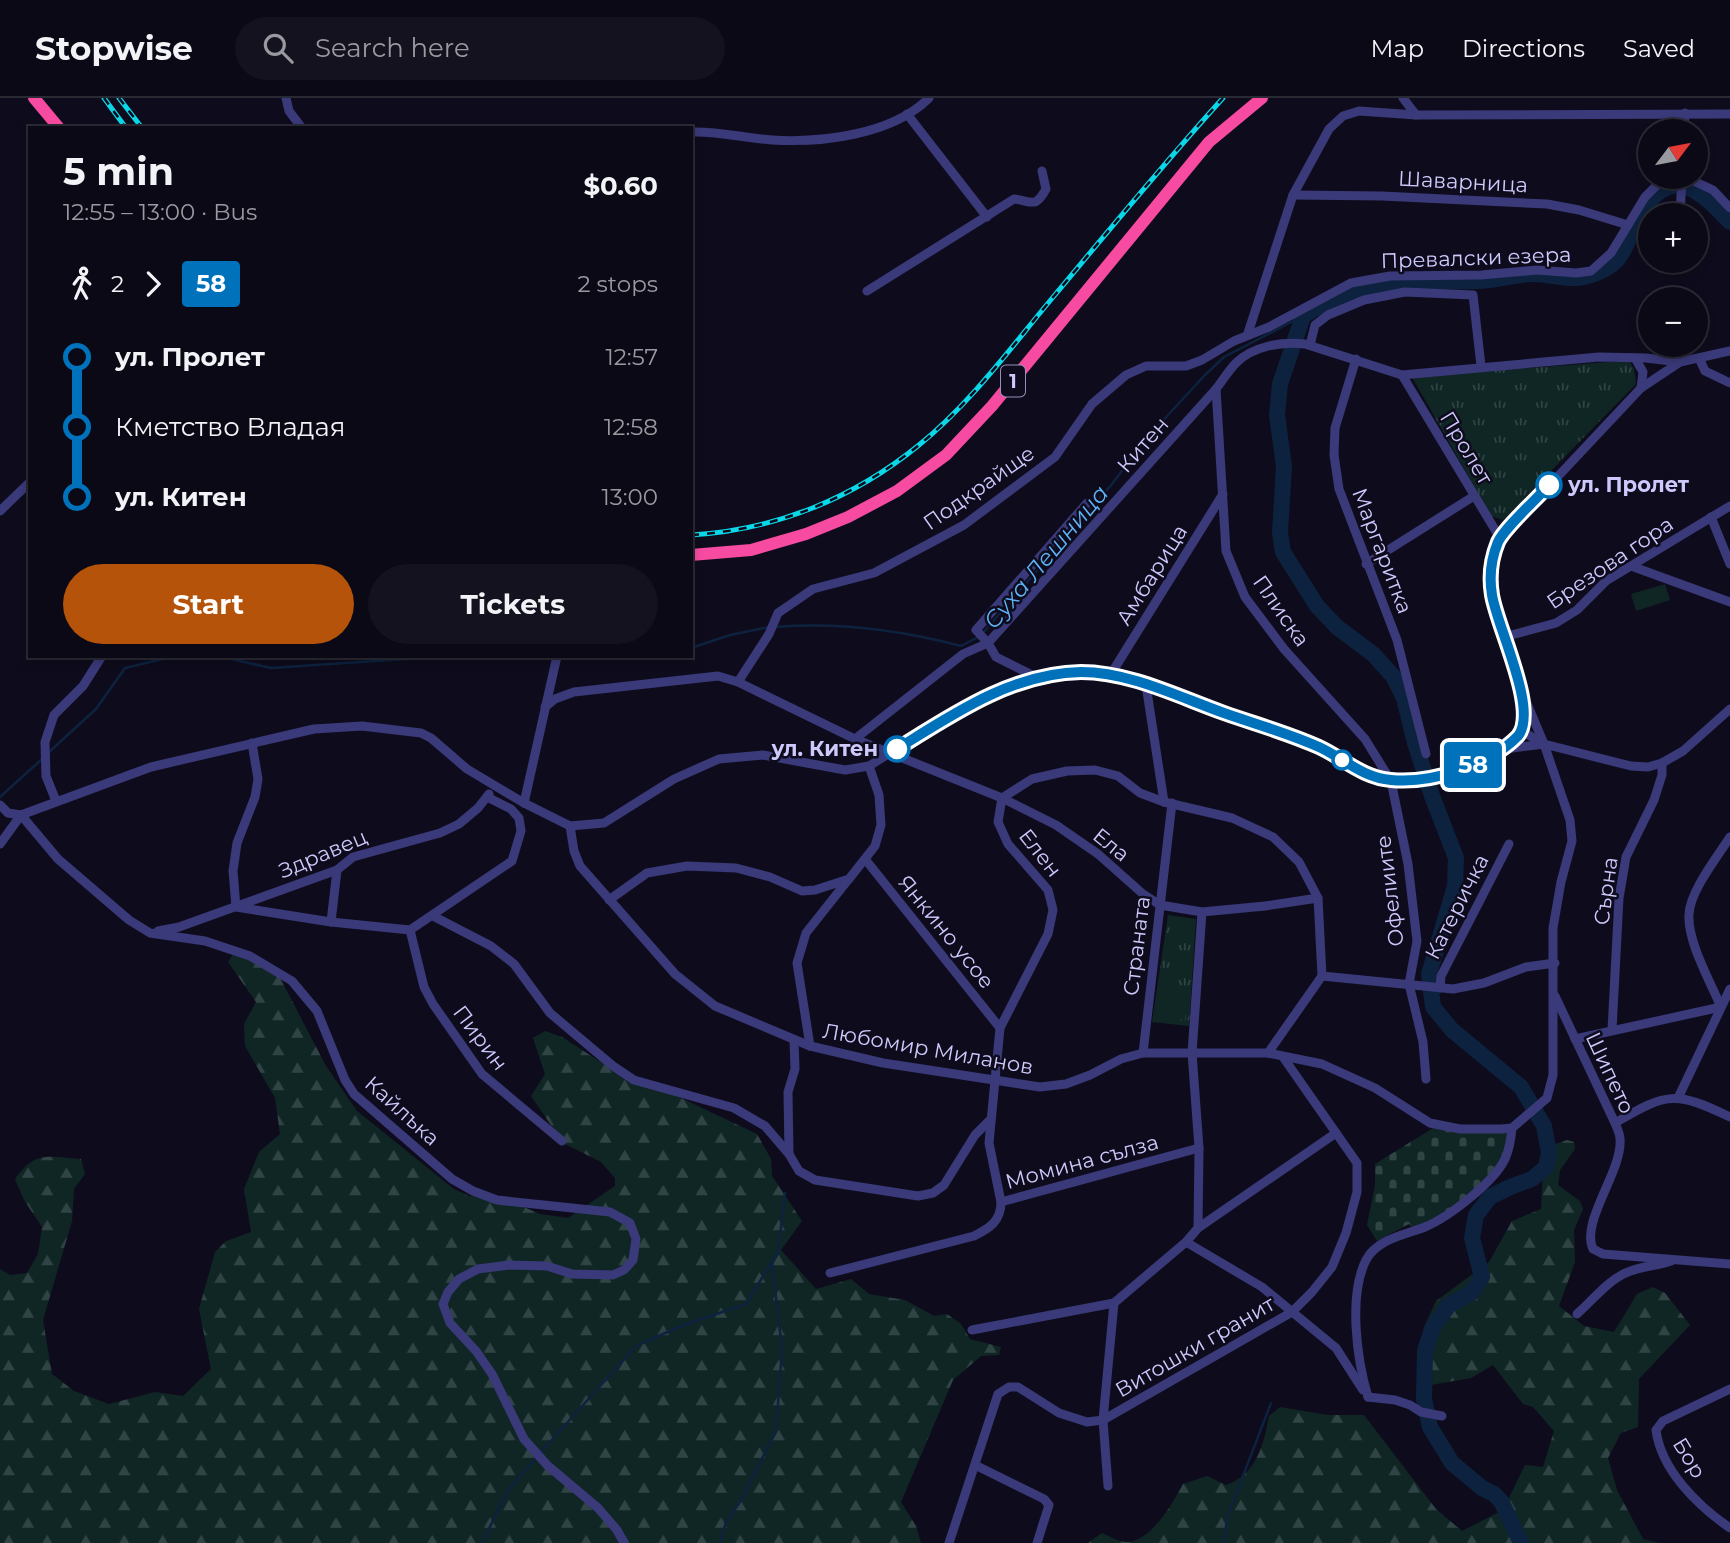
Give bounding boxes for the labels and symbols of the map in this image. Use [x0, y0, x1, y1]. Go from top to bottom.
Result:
north arrow [1638, 119, 1708, 189]
street label: Шаварница [1398, 166, 1529, 197]
street label: Превалски езера [1380, 242, 1572, 273]
road number: 1 [1001, 366, 1025, 396]
street label: Пролет [1435, 407, 1498, 489]
street label: Китен [1112, 412, 1174, 478]
street label: Подкрайще [918, 440, 1039, 535]
marker: ул. Пролет [1536, 472, 1562, 498]
place label: ул. Пролет [1567, 472, 1690, 497]
water label: Суха Лешница [978, 479, 1114, 635]
street label: Маргаритка [1347, 485, 1418, 617]
street label: Брезова гора [1542, 511, 1678, 614]
street label: Амбарица [1111, 520, 1192, 630]
street label: Плиска [1248, 570, 1315, 651]
place label: ул. Китен [770, 736, 878, 761]
marker: ул. Китен [884, 736, 910, 762]
line badge: 58 [1442, 742, 1504, 788]
unlabelled marker [1332, 750, 1352, 770]
street label: Ела [1088, 823, 1134, 867]
street label: Здравец [275, 824, 371, 883]
street label: Елен [1014, 824, 1067, 882]
street label: Офелиите [1370, 834, 1409, 948]
street label: Катеричка [1419, 850, 1494, 964]
street label: Сърна [1588, 855, 1623, 927]
street label: Янкино усое [893, 870, 1000, 993]
street label: Страната [1118, 895, 1155, 997]
street label: Пирин [448, 1000, 513, 1075]
street label: Любомир Миланов [821, 1018, 1035, 1079]
street label: Шипето [1581, 1028, 1640, 1117]
street label: Кайлъка [360, 1071, 445, 1151]
street label: Момина сълза [1003, 1129, 1161, 1194]
street label: Витошки гранит [1111, 1291, 1279, 1402]
street label: Бор [1668, 1433, 1711, 1483]

